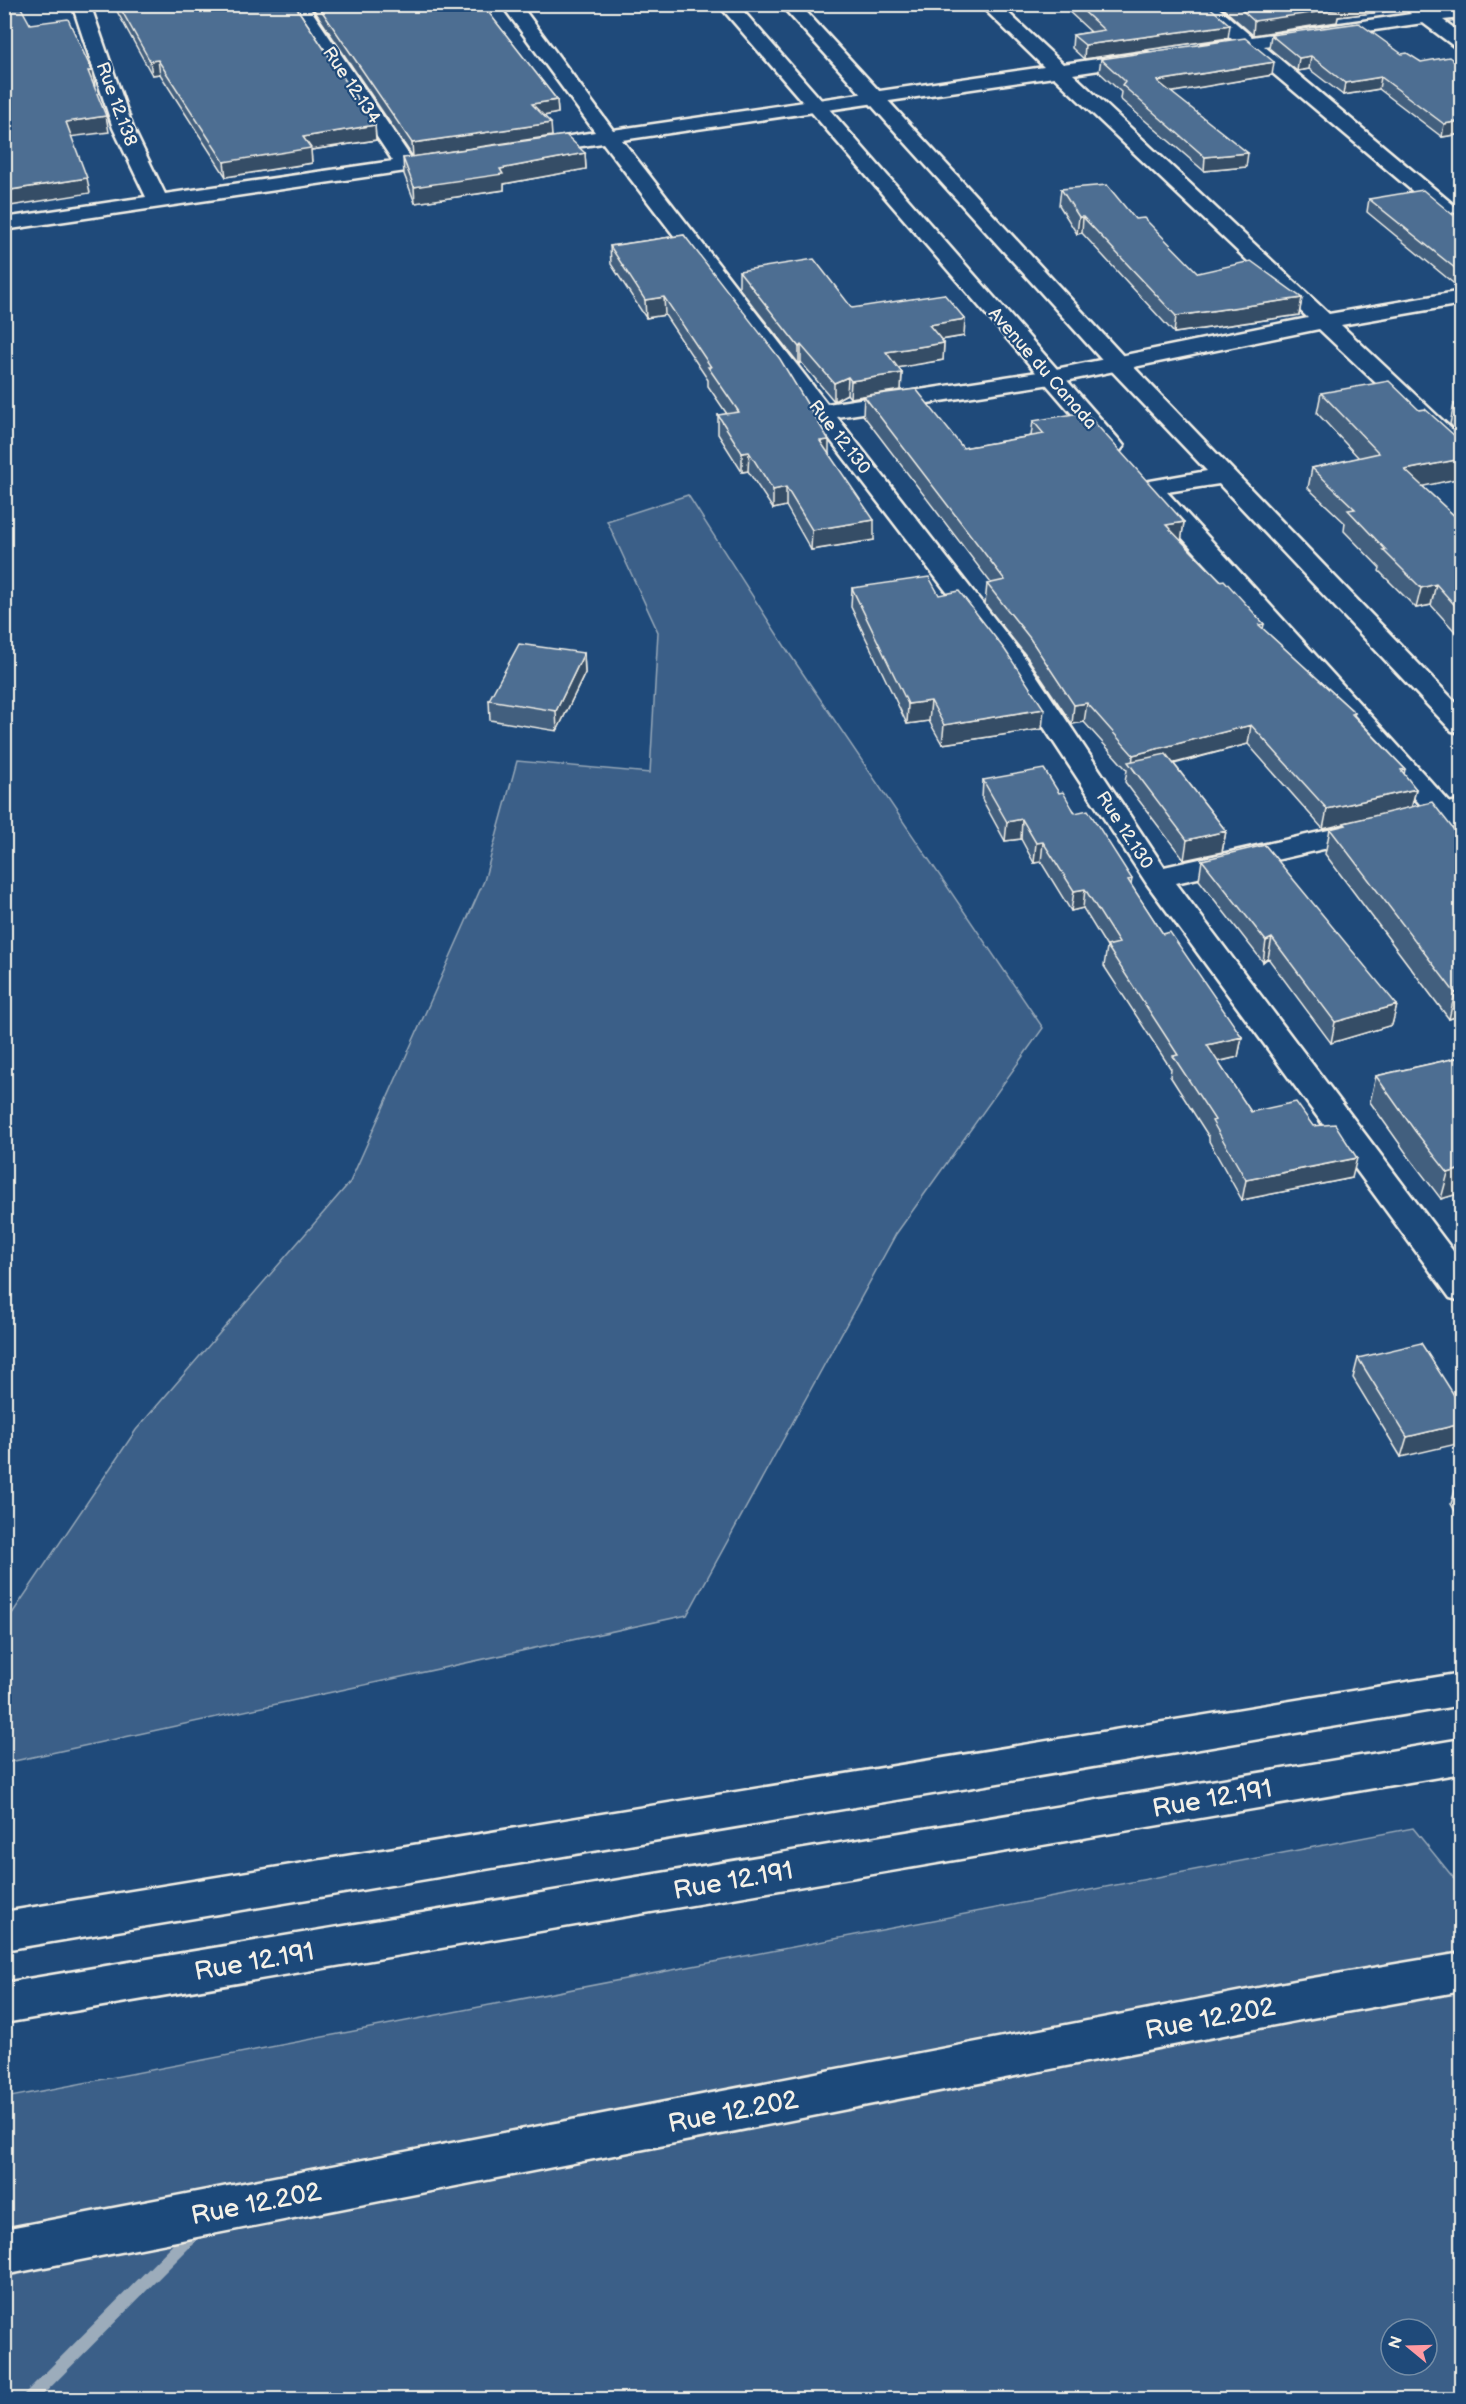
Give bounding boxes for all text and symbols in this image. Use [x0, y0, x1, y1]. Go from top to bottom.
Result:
street label: Rue 12.134 [318, 43, 385, 128]
street label: Rue 12.138 [92, 59, 141, 149]
street label: Avenue du Canada [984, 303, 1101, 433]
street label: Rue 12.130 [804, 396, 875, 478]
street label: Rue 12.130 [1092, 788, 1157, 873]
street label: Rue 12.191 [1150, 1774, 1275, 1825]
street label: Rue 12.191 [671, 1856, 796, 1907]
street label: Rue 12.191 [192, 1937, 317, 1988]
street label: Rue 12.202 [1143, 1992, 1279, 2047]
street label: Rue 12.202 [666, 2085, 802, 2140]
street label: Rue 12.202 [189, 2177, 325, 2232]
north arrow [1379, 2317, 1439, 2377]
text: N [1385, 2334, 1407, 2351]

